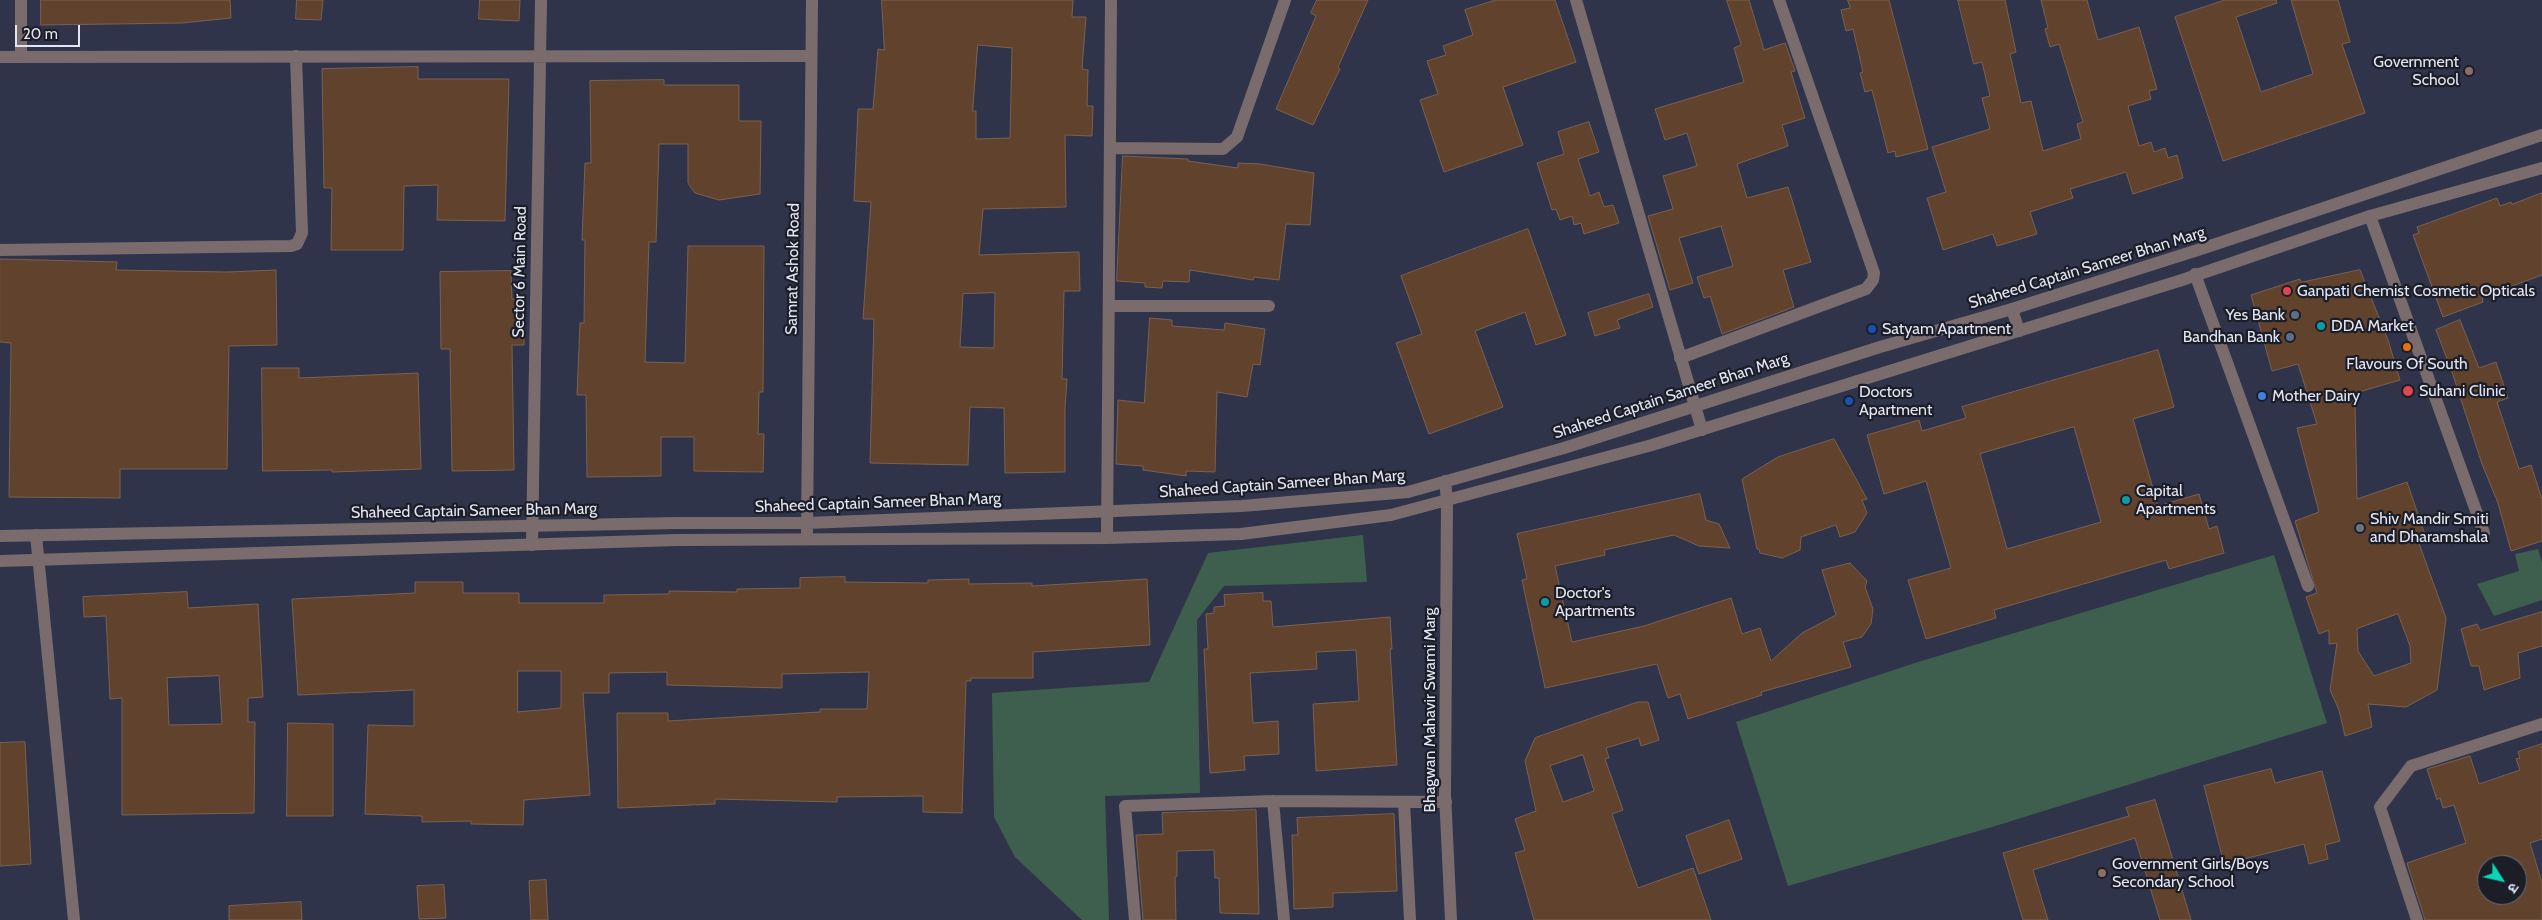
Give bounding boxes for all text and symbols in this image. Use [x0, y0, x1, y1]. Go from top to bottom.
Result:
scale bar [18, 15, 82, 47]
text: 20 m [23, 25, 58, 43]
place label: Government School [2373, 52, 2459, 90]
marker: Government School [2463, 65, 2475, 77]
street label: Samrat Ashok Road [782, 203, 804, 335]
street label: Sector 6 Main Road [509, 206, 531, 338]
street label: Shaheed Captain Sameer Bhan Marg [1966, 223, 2208, 313]
place label: Ganpati Chemist Cosmetic Opticals [2297, 281, 2535, 301]
marker: Ganpati Chemist Cosmetic Opticals [2281, 285, 2293, 297]
place label: Yes Bank [2226, 305, 2285, 325]
marker: Yes Bank [2289, 309, 2301, 321]
place label: DDA Market [2331, 316, 2414, 336]
place label: Satyam Apartment [1882, 319, 2011, 339]
marker: DDA Market [2315, 320, 2327, 332]
marker: Satyam Apartment [1866, 323, 1878, 335]
place label: Bandhan Bank [2183, 327, 2280, 347]
marker: Bandhan Bank [2284, 331, 2296, 343]
marker: Flavours Of South [2401, 341, 2413, 353]
street label: Shaheed Captain Sameer Bhan Marg [1551, 349, 1791, 443]
place label: Flavours Of South [2346, 354, 2468, 374]
place label: Suhani Clinic [2419, 381, 2506, 401]
place label: Doctors Apartment [1859, 382, 1932, 420]
marker: Suhani Clinic [2401, 384, 2415, 398]
place label: Mother Dairy [2272, 386, 2360, 406]
marker: Mother Dairy [2256, 390, 2268, 402]
marker: Doctors Apartment [1843, 395, 1855, 407]
street label: Shaheed Captain Sameer Bhan Marg [1158, 466, 1406, 502]
place label: Capital Apartments [2136, 481, 2216, 519]
street label: Shaheed Captain Sameer Bhan Marg [755, 489, 1001, 517]
marker: Capital Apartments [2120, 494, 2132, 506]
street label: Shaheed Captain Sameer Bhan Marg [351, 499, 597, 523]
place label: Shiv Mandir Smiti and Dharamshala [2370, 509, 2489, 547]
marker: Shiv Mandir Smiti and Dharamshala [2354, 522, 2366, 534]
place label: Doctor's Apartments [1555, 583, 1635, 621]
marker: Doctor's Apartments [1539, 596, 1551, 608]
street label: Bhagwan Mahavir Swami Marg [1420, 608, 1440, 812]
place label: Government Girls/Boys Secondary School [2112, 854, 2269, 892]
north arrow [2477, 855, 2527, 905]
marker: Government Girls/Boys Secondary School [2096, 867, 2108, 879]
text: उ [2504, 880, 2523, 897]

